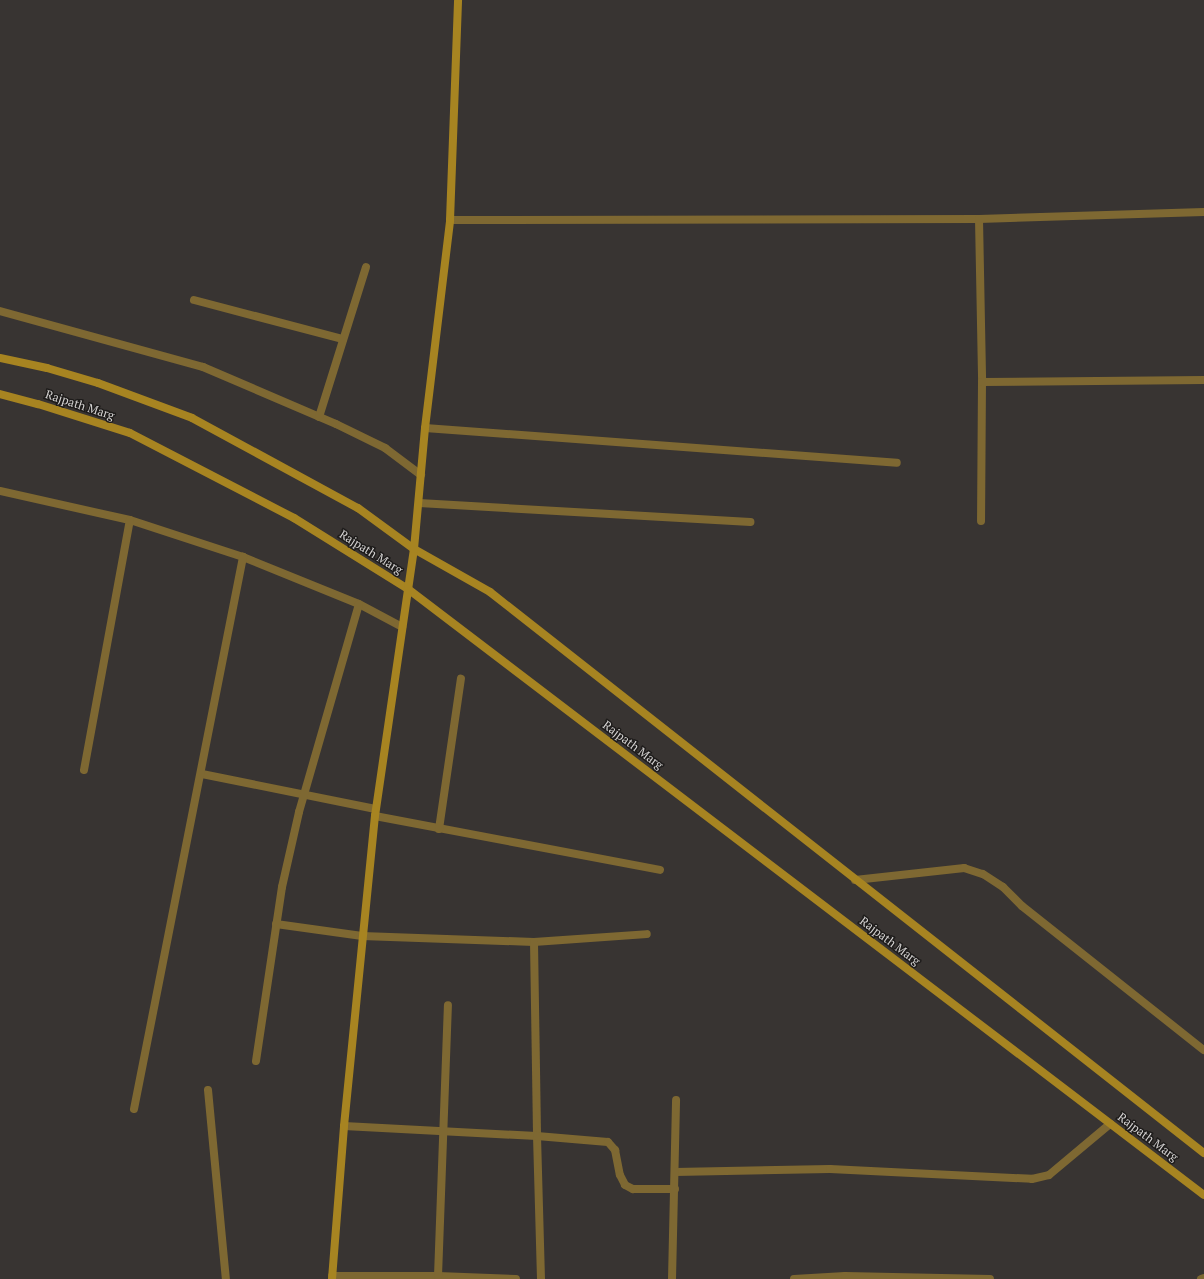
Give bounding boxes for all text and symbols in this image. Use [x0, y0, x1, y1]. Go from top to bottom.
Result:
street label: Rajpath Marg [44, 387, 116, 423]
street label: Rajpath Marg [337, 527, 405, 577]
street label: Rajpath Marg [600, 718, 666, 772]
street label: Rajpath Marg [857, 914, 923, 968]
street label: Rajpath Marg [1115, 1110, 1181, 1164]

